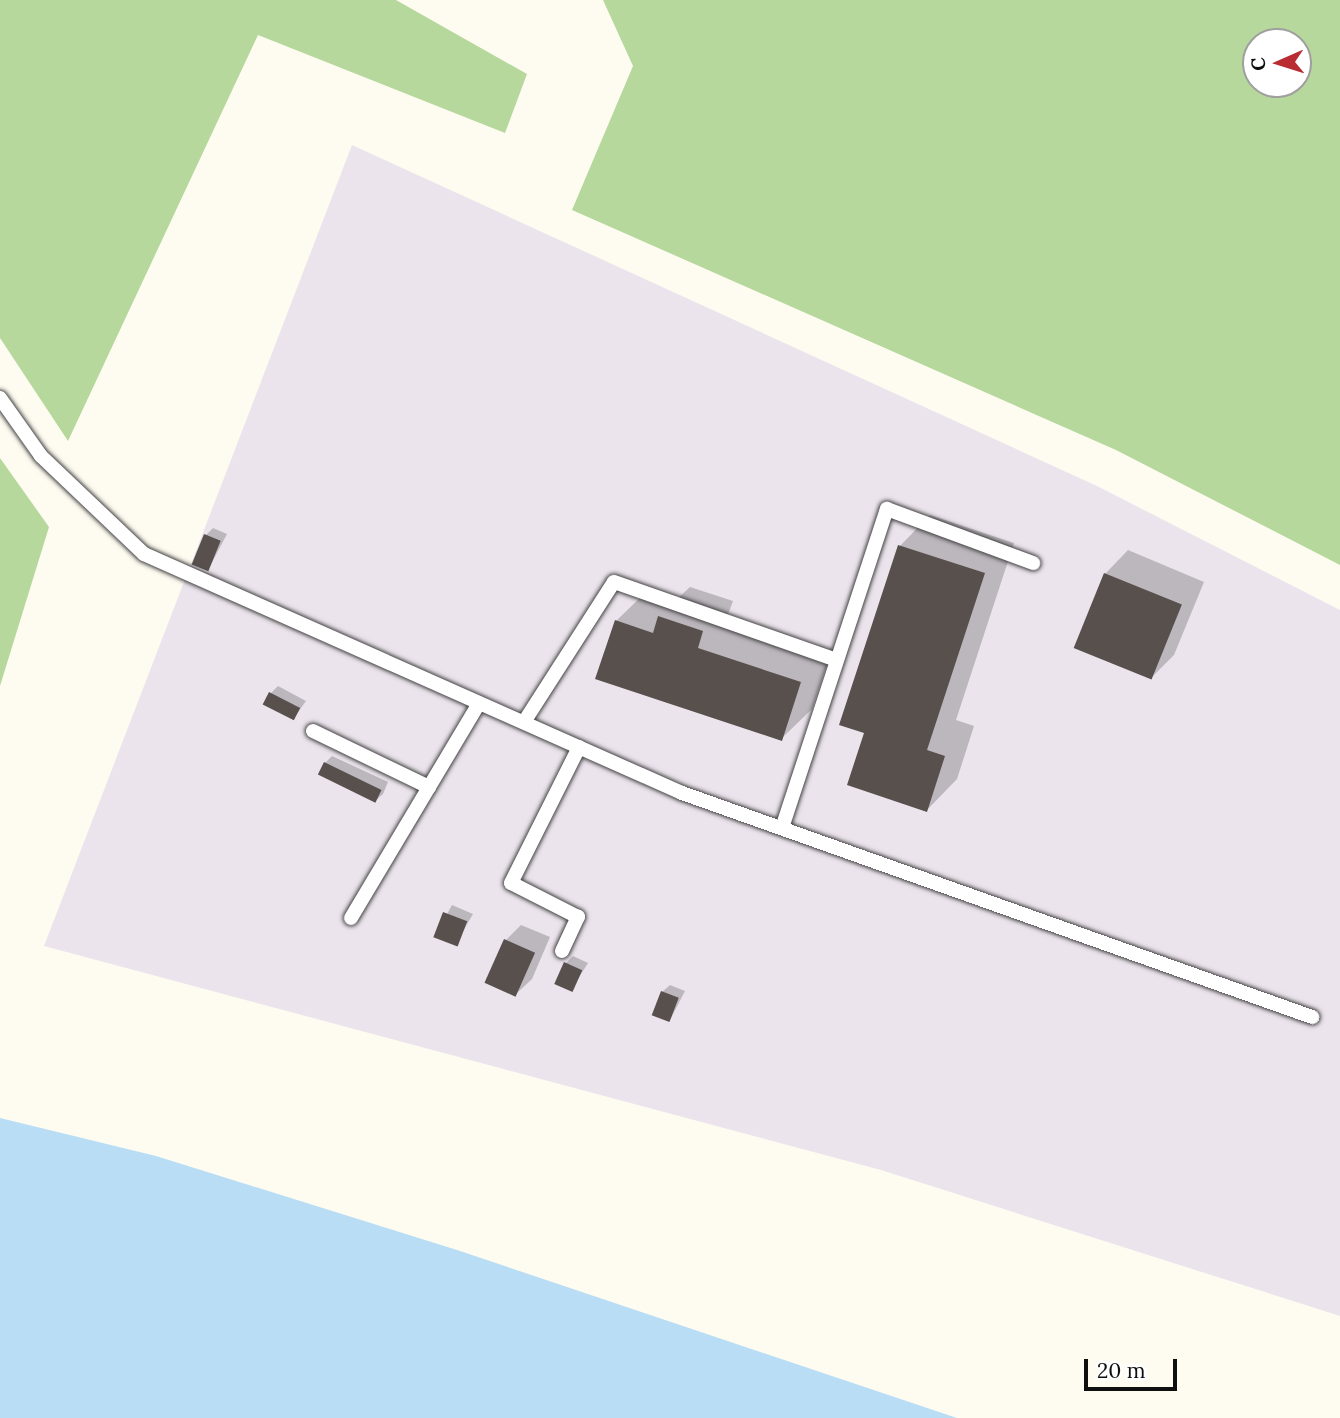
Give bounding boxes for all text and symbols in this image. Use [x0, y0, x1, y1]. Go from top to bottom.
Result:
north arrow [1242, 28, 1312, 98]
text: С [1246, 57, 1270, 71]
scale bar [1088, 1344, 1181, 1388]
text: 20 m [1097, 1357, 1146, 1384]

